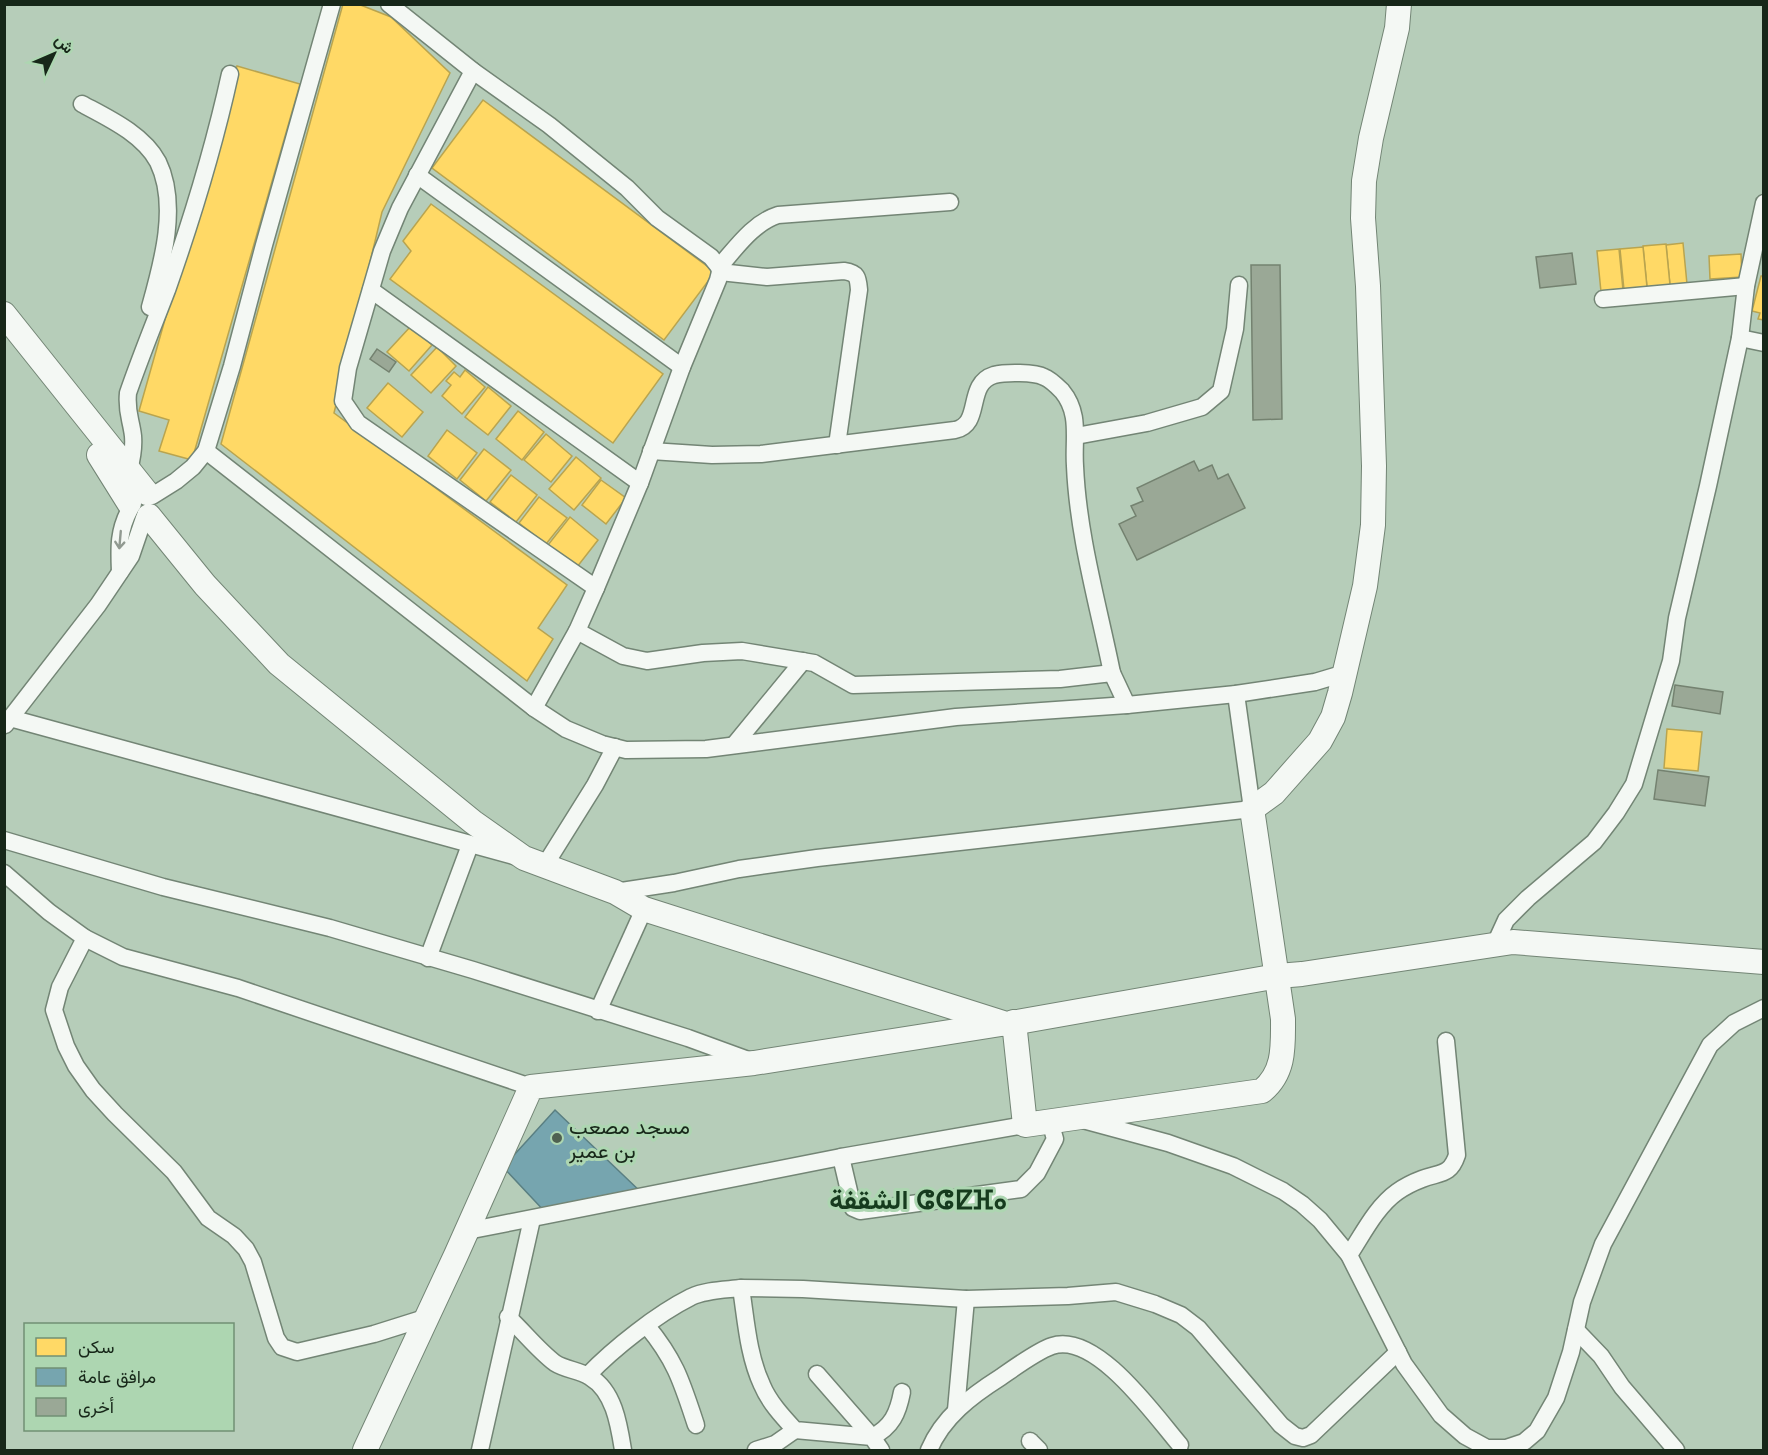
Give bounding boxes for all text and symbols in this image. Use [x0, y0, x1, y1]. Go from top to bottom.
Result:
north arrow [24, 24, 84, 84]
text: ش [51, 31, 77, 57]
one-way arrow [114, 529, 125, 549]
place label: مسجد مصعب بن عمير [568, 1115, 690, 1164]
marker: مسجد مصعب بن عمير [550, 1131, 564, 1145]
district label: الشقفة ⵛⵛⵇⴼⴰ [829, 1185, 1007, 1215]
legend [24, 1323, 234, 1431]
text: سكن [78, 1337, 114, 1358]
text: مرافق عامة [78, 1367, 156, 1388]
text: أخرى [78, 1397, 114, 1418]

